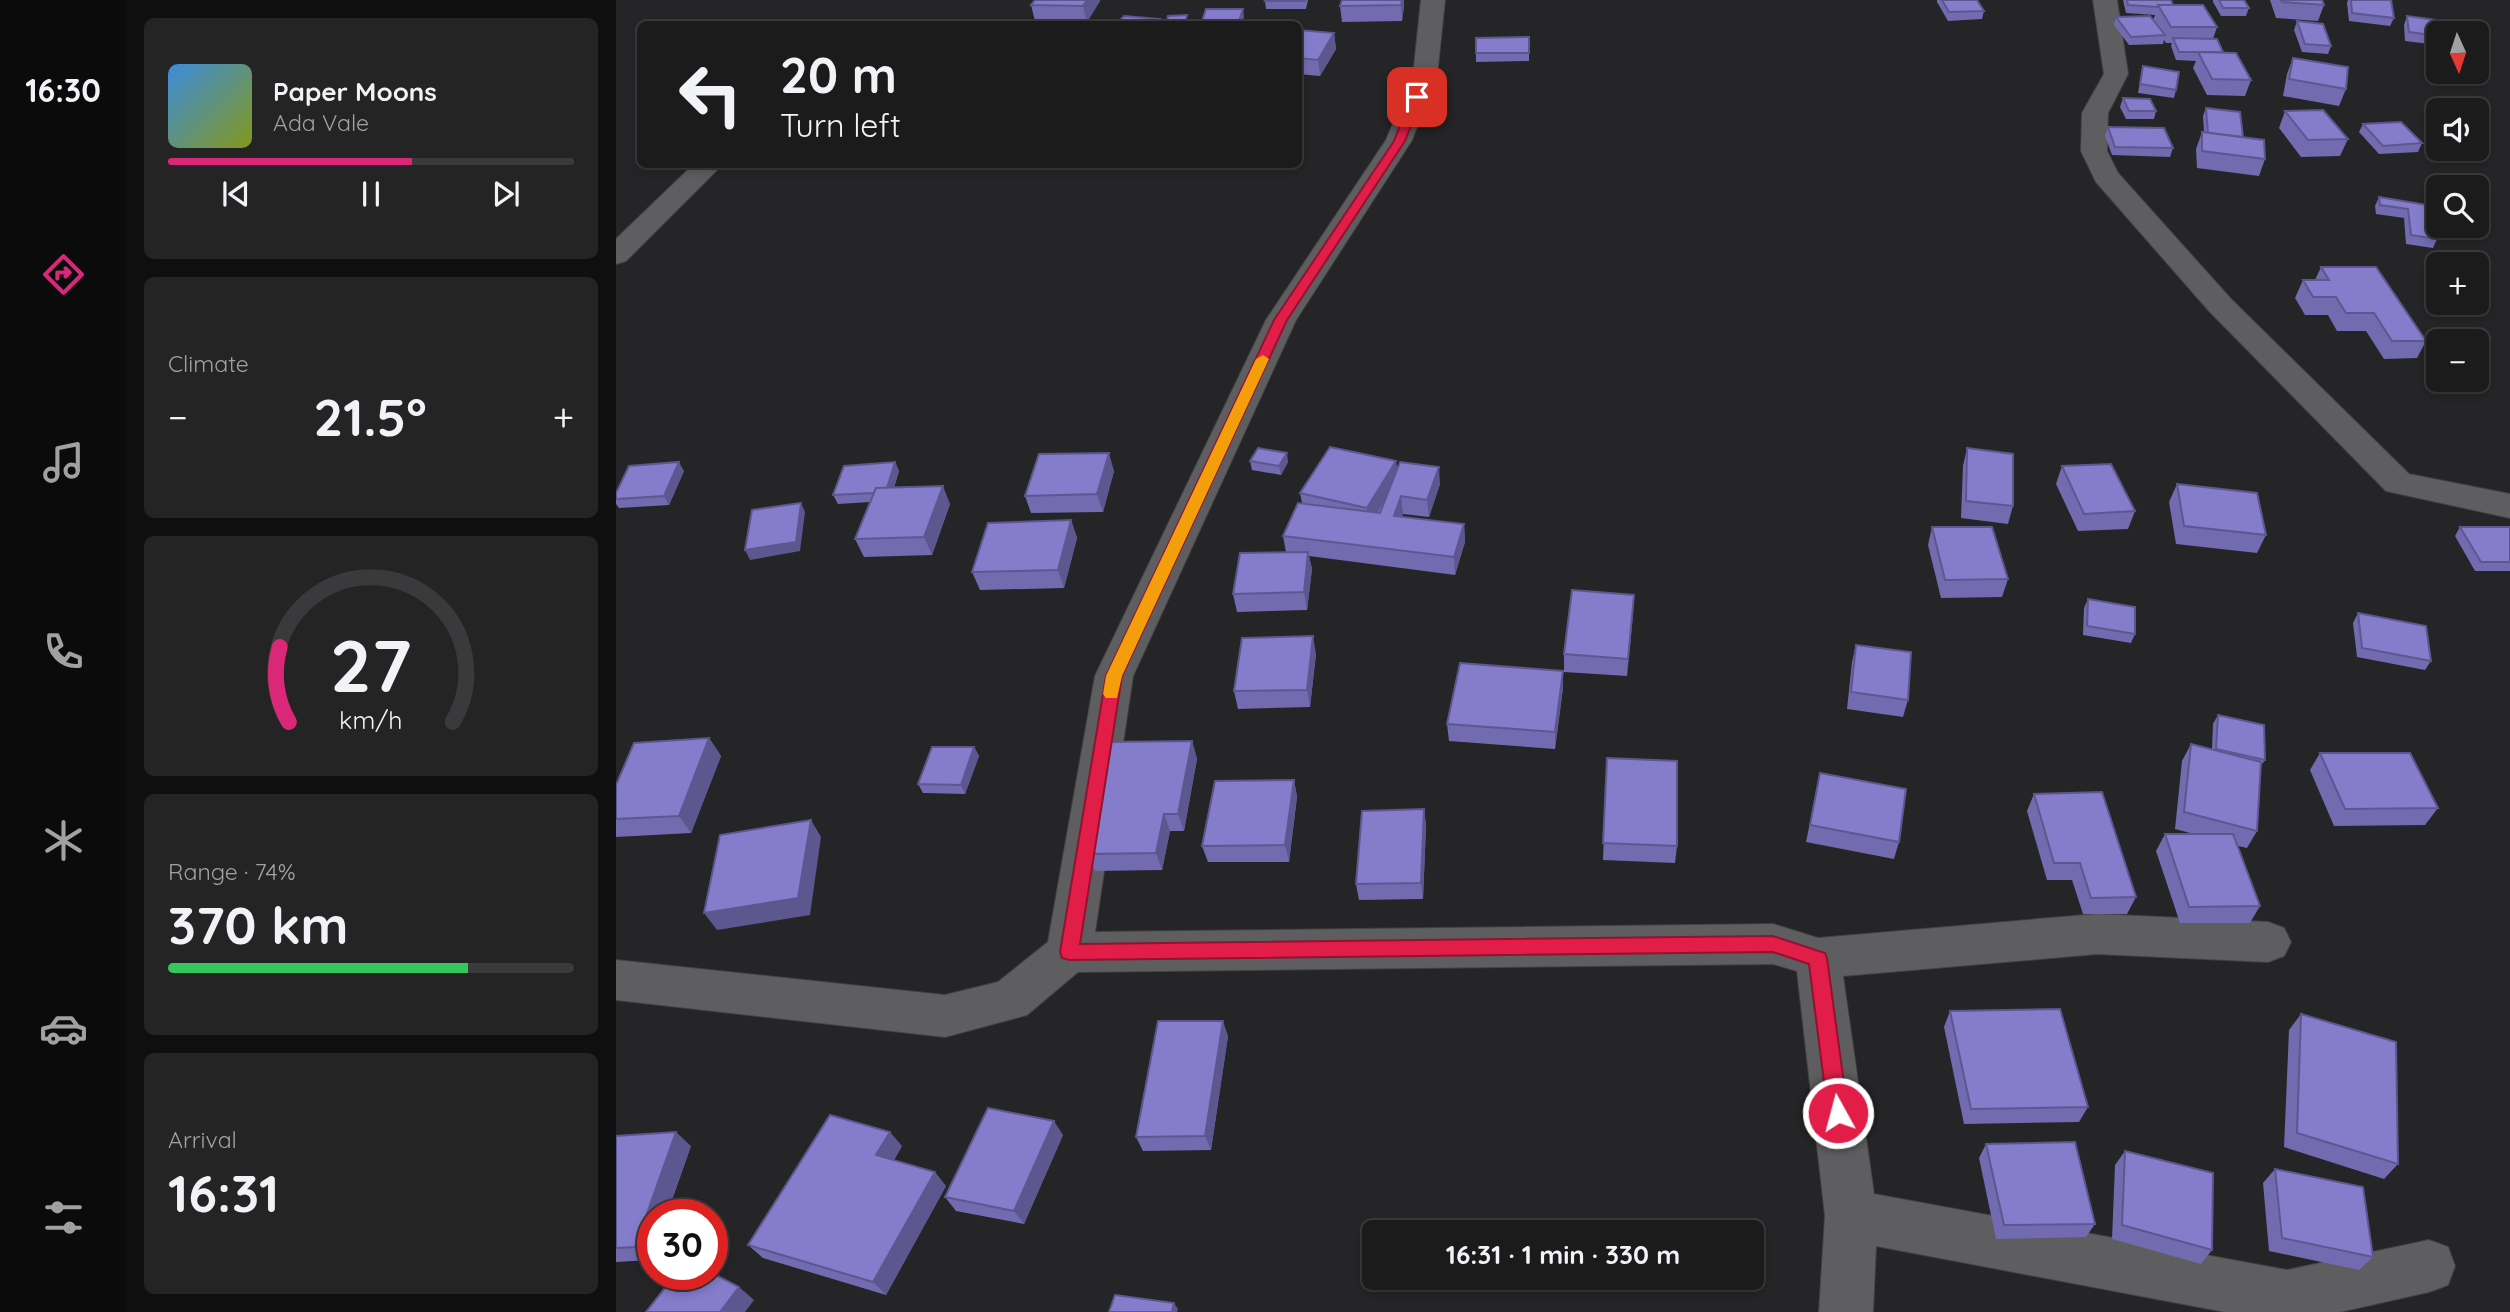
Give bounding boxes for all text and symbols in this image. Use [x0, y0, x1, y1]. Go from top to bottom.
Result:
north arrow [2426, 21, 2488, 84]
map controls [2426, 21, 2489, 392]
text: 20 m [780, 44, 897, 105]
icon: left [665, 49, 756, 140]
pin [1387, 67, 1447, 127]
text: 16:30 [25, 70, 101, 110]
text: Paper Moons [273, 75, 437, 108]
icon: arrive [1398, 78, 1436, 116]
button: sound [2426, 98, 2489, 161]
text: Turn left [780, 105, 901, 145]
text: Ada Vale [273, 108, 369, 137]
icon: previous [217, 175, 255, 213]
icon: pause [352, 175, 390, 213]
icon: next [487, 175, 525, 213]
button: search [2426, 175, 2489, 238]
icon: directions [39, 250, 88, 299]
button: + [2426, 252, 2489, 315]
button: − [2426, 329, 2489, 392]
text: Climate [168, 349, 249, 378]
text: 21.5° [314, 384, 427, 449]
text: − [168, 393, 188, 441]
text: + [553, 393, 574, 441]
icon: music [39, 438, 88, 487]
text: 27 [330, 619, 412, 710]
icon: phone [39, 627, 88, 676]
text: km/h [339, 704, 403, 735]
icon: climate [39, 816, 88, 865]
text: Range · 74% [168, 857, 296, 886]
text: 370 km [168, 892, 349, 957]
icon: car [39, 1004, 88, 1053]
position arrow [1801, 1076, 1875, 1150]
text: Arrival [168, 1125, 237, 1154]
text: 16:31 [168, 1160, 279, 1225]
icon: filters [39, 1193, 88, 1242]
speed limit sign: 30 [637, 1199, 728, 1290]
text: 16:31 · 1 min · 330 m [1446, 1238, 1680, 1271]

